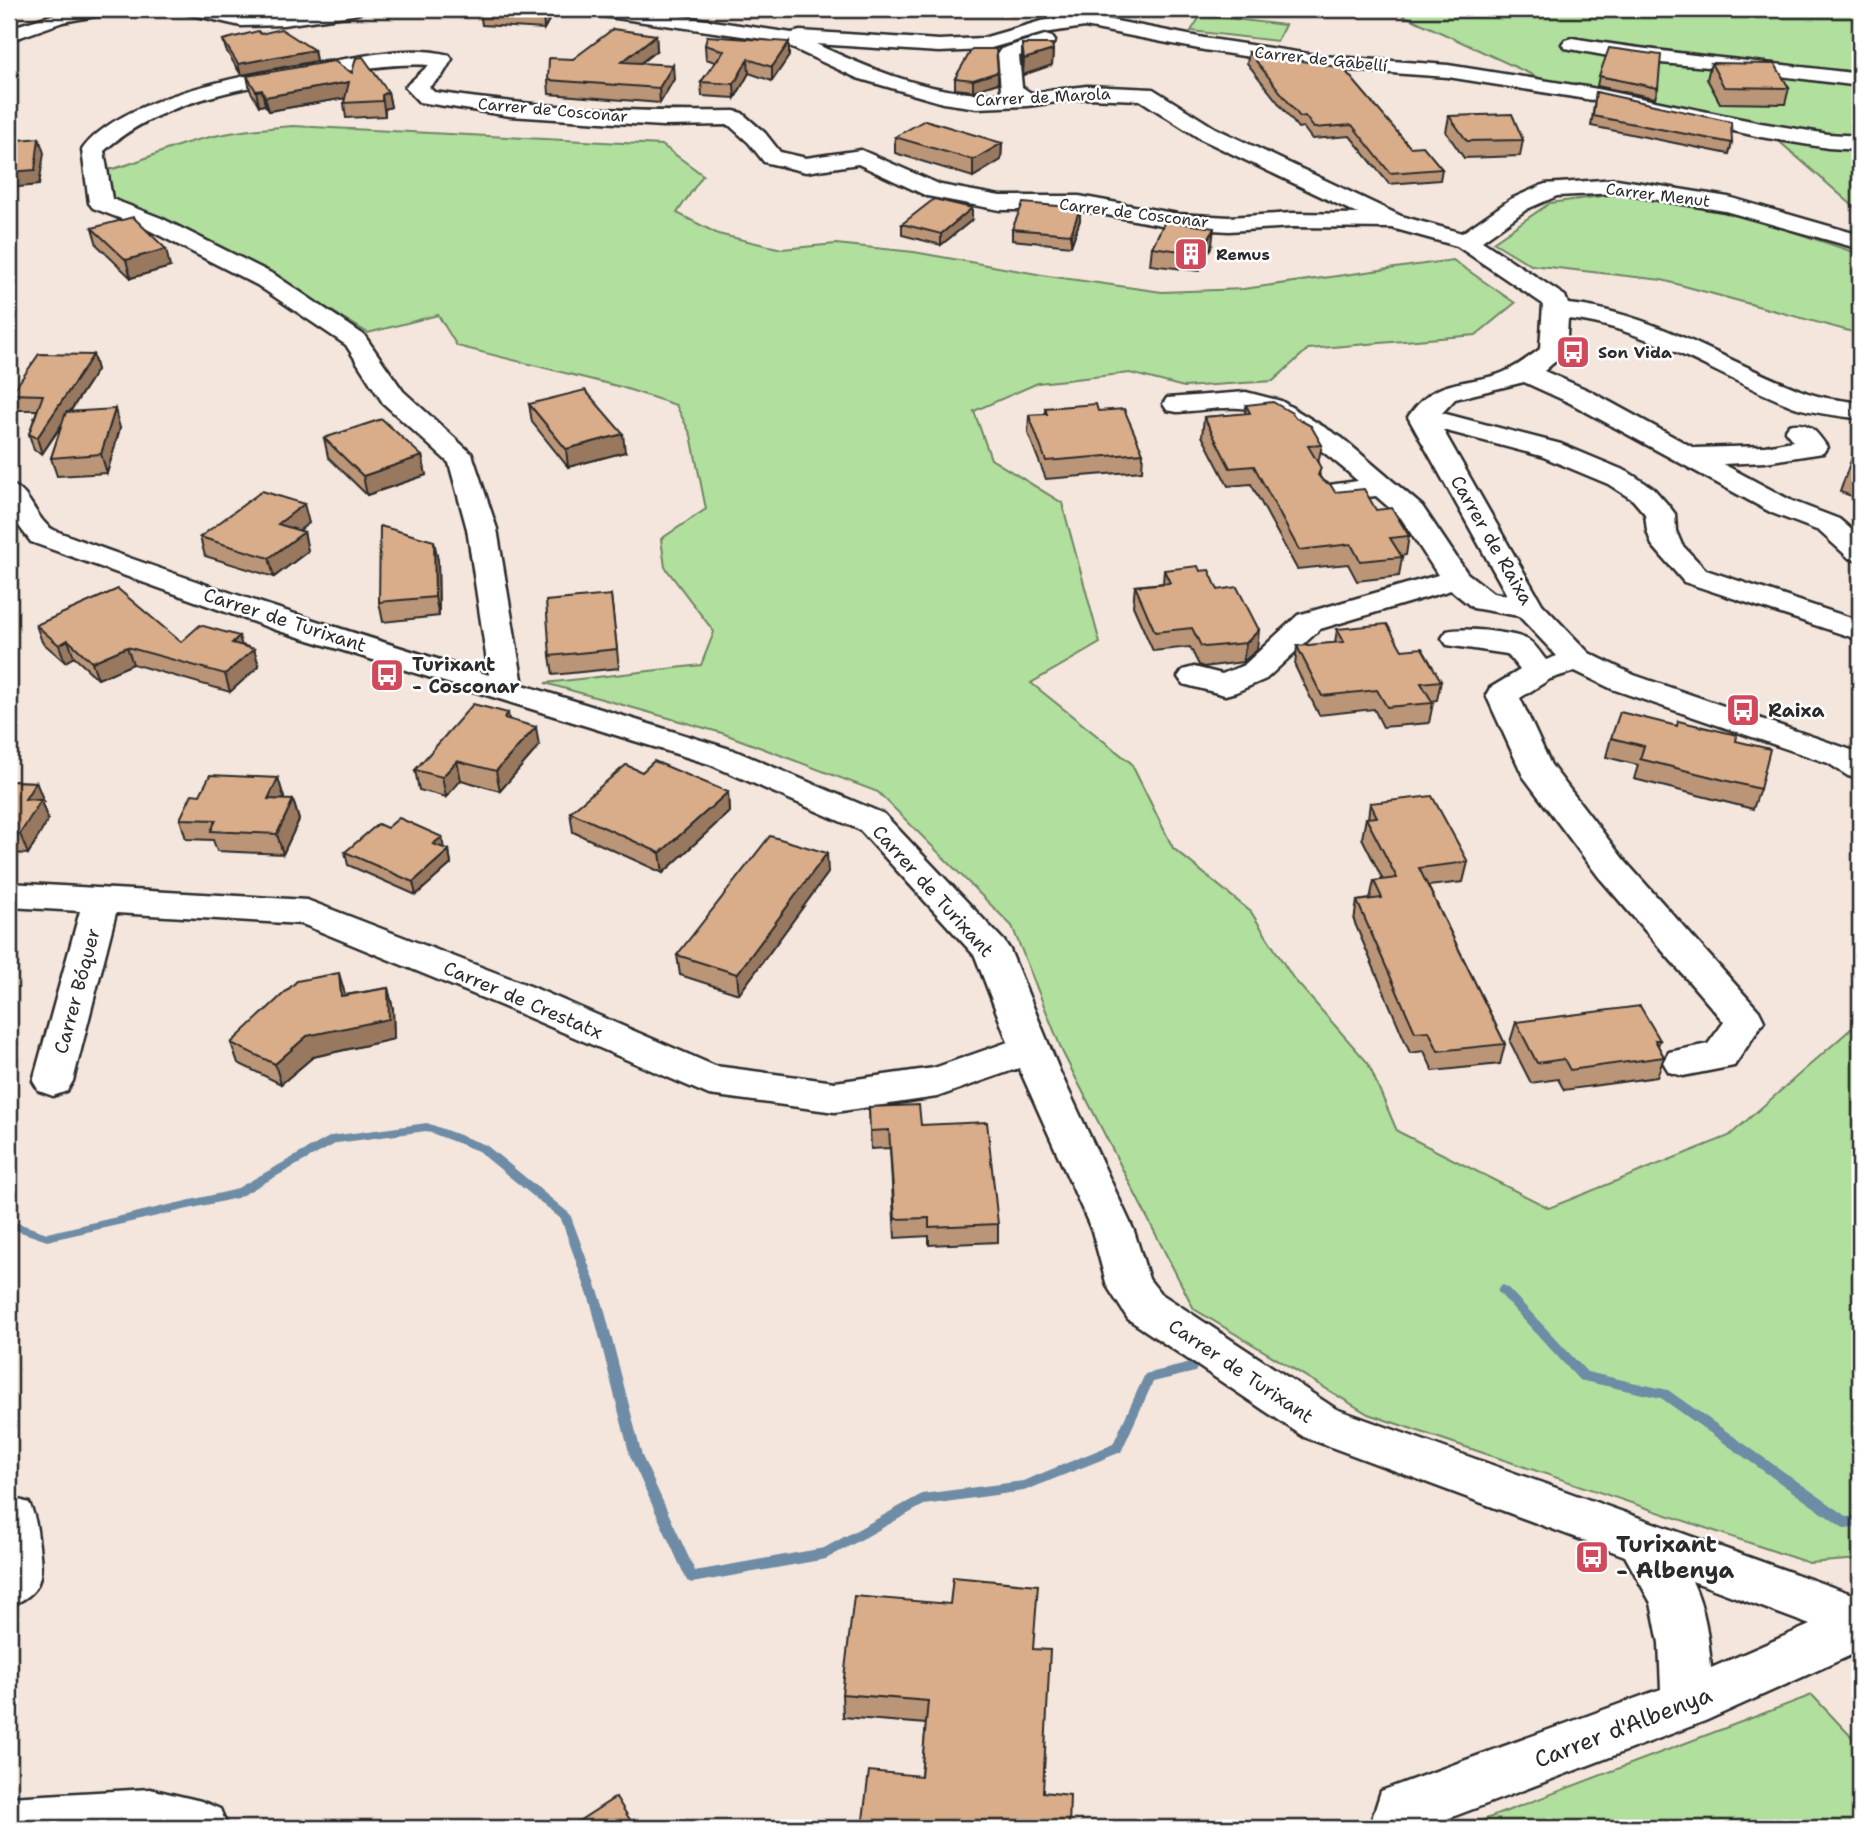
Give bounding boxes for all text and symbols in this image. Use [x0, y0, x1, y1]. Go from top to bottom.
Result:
street label: Carrer de Gabellí [1253, 42, 1389, 76]
street label: Carrer de Marola [975, 83, 1111, 111]
street label: Carrer de Cosconar [477, 93, 629, 127]
street label: Carrer Menut [1605, 178, 1711, 212]
street label: Carrer de Cosconar [1058, 193, 1210, 233]
building icon: Remus [1172, 235, 1210, 273]
place label: Remus [1216, 244, 1270, 265]
bus stop icon: Son Vida [1554, 333, 1592, 371]
place label: Son Vida [1598, 342, 1672, 363]
street label: Carrer de Raixa [1445, 471, 1539, 609]
street label: Carrer de Turixant [200, 582, 370, 658]
place label: Turixant - Cosconar [412, 652, 520, 699]
bus stop icon: Turixant - Cosconar [368, 656, 406, 694]
bus stop icon: Raixa [1724, 691, 1762, 729]
place label: Raixa [1768, 698, 1824, 723]
street label: Carrer de Turixant [867, 820, 999, 962]
street label: Carrer Bóquer [48, 925, 106, 1057]
street label: Carrer de Crestatx [440, 955, 606, 1045]
street label: Carrer de Turixant [1164, 1313, 1318, 1429]
place label: Turixant - Albenya [1616, 1529, 1734, 1585]
bus stop icon: Turixant - Albenya [1573, 1538, 1611, 1576]
street label: Carrer d'Albenya [1530, 1679, 1716, 1775]

